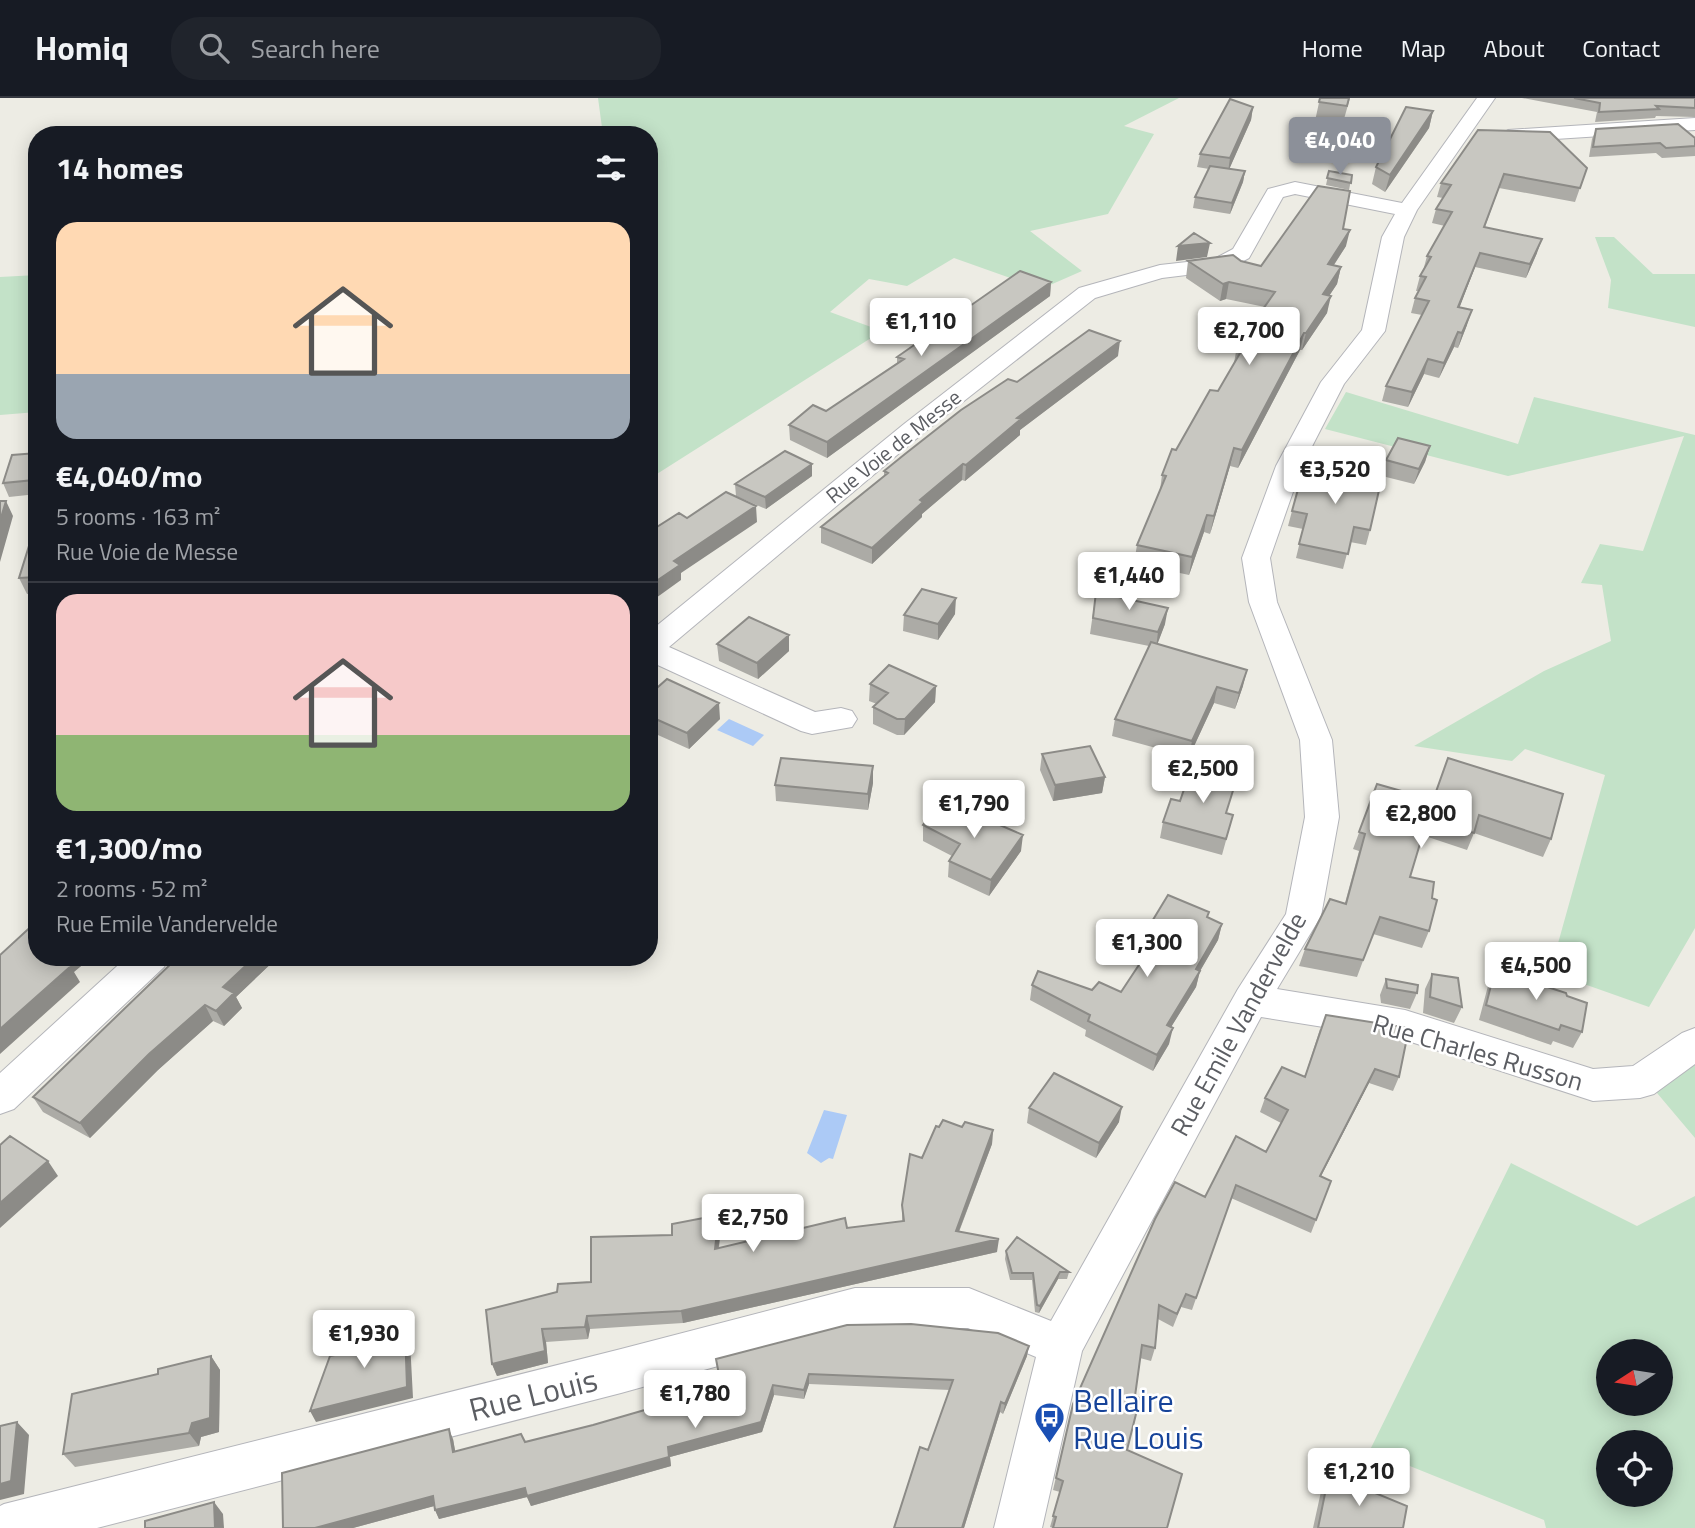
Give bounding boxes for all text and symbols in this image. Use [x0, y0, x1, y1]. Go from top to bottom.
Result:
search box [171, 17, 661, 80]
text: Homiq [35, 23, 129, 73]
icon: search [195, 29, 233, 67]
text: Search here [251, 29, 380, 68]
text: Home [1302, 30, 1363, 66]
text: Map [1401, 30, 1446, 66]
text: About [1484, 30, 1544, 66]
text: Contact [1582, 30, 1660, 66]
pin: €4,040 [1283, 118, 1397, 177]
text: €4,040 [1305, 122, 1375, 157]
text: 14 homes [56, 145, 183, 191]
icon: filters [592, 149, 630, 187]
icon: home [280, 268, 406, 394]
pin: €1,110 [864, 299, 978, 358]
text: €1,110 [886, 303, 956, 338]
pin: €2,700 [1192, 308, 1306, 367]
text: €2,700 [1214, 312, 1284, 347]
street label: Rue Voie de Messe [818, 381, 968, 511]
pin: €3,520 [1278, 446, 1392, 506]
text: €3,520 [1300, 451, 1370, 486]
text: €4,040/mo [56, 453, 202, 499]
text: 5 rooms · 163 m² [56, 499, 220, 534]
text: Rue Voie de Messe [56, 534, 238, 569]
pin: €1,440 [1072, 552, 1186, 612]
text: €1,440 [1094, 557, 1164, 592]
icon: home [280, 640, 406, 766]
pin: €2,500 [1146, 746, 1260, 805]
text: €2,500 [1168, 750, 1238, 785]
pin: €1,790 [917, 780, 1031, 840]
text: €1,790 [939, 785, 1009, 820]
pin: €2,800 [1364, 790, 1478, 850]
text: €2,800 [1386, 795, 1456, 830]
text: €1,300/mo [56, 825, 202, 871]
text: 2 rooms · 52 m² [56, 871, 207, 906]
street label: Rue Emile Vandervelde [1160, 905, 1316, 1143]
text: Rue Emile Vandervelde [56, 906, 278, 941]
pin: €1,300 [1090, 920, 1204, 979]
text: €1,300 [1112, 924, 1182, 959]
pin: €4,500 [1479, 942, 1593, 1002]
text: €4,500 [1501, 947, 1571, 982]
street label: Rue Charles Russon [1368, 1003, 1588, 1101]
pin: €2,750 [696, 1194, 810, 1254]
text: €2,750 [718, 1199, 788, 1234]
pin: €1,930 [307, 1310, 421, 1370]
text: €1,930 [329, 1315, 399, 1350]
north arrow [1596, 1339, 1673, 1416]
map controls [1596, 1339, 1673, 1507]
street label: Rue Louis [464, 1355, 602, 1433]
pin: €1,780 [638, 1370, 752, 1430]
text: €1,780 [660, 1375, 730, 1410]
place label: Bellaire Rue Louis [1073, 1376, 1204, 1461]
bus stop icon: Bellaire Rue Louis [1033, 1401, 1067, 1445]
button: locate [1596, 1430, 1673, 1507]
pin: €1,210 [1302, 1448, 1416, 1508]
text: €1,210 [1324, 1453, 1394, 1488]

